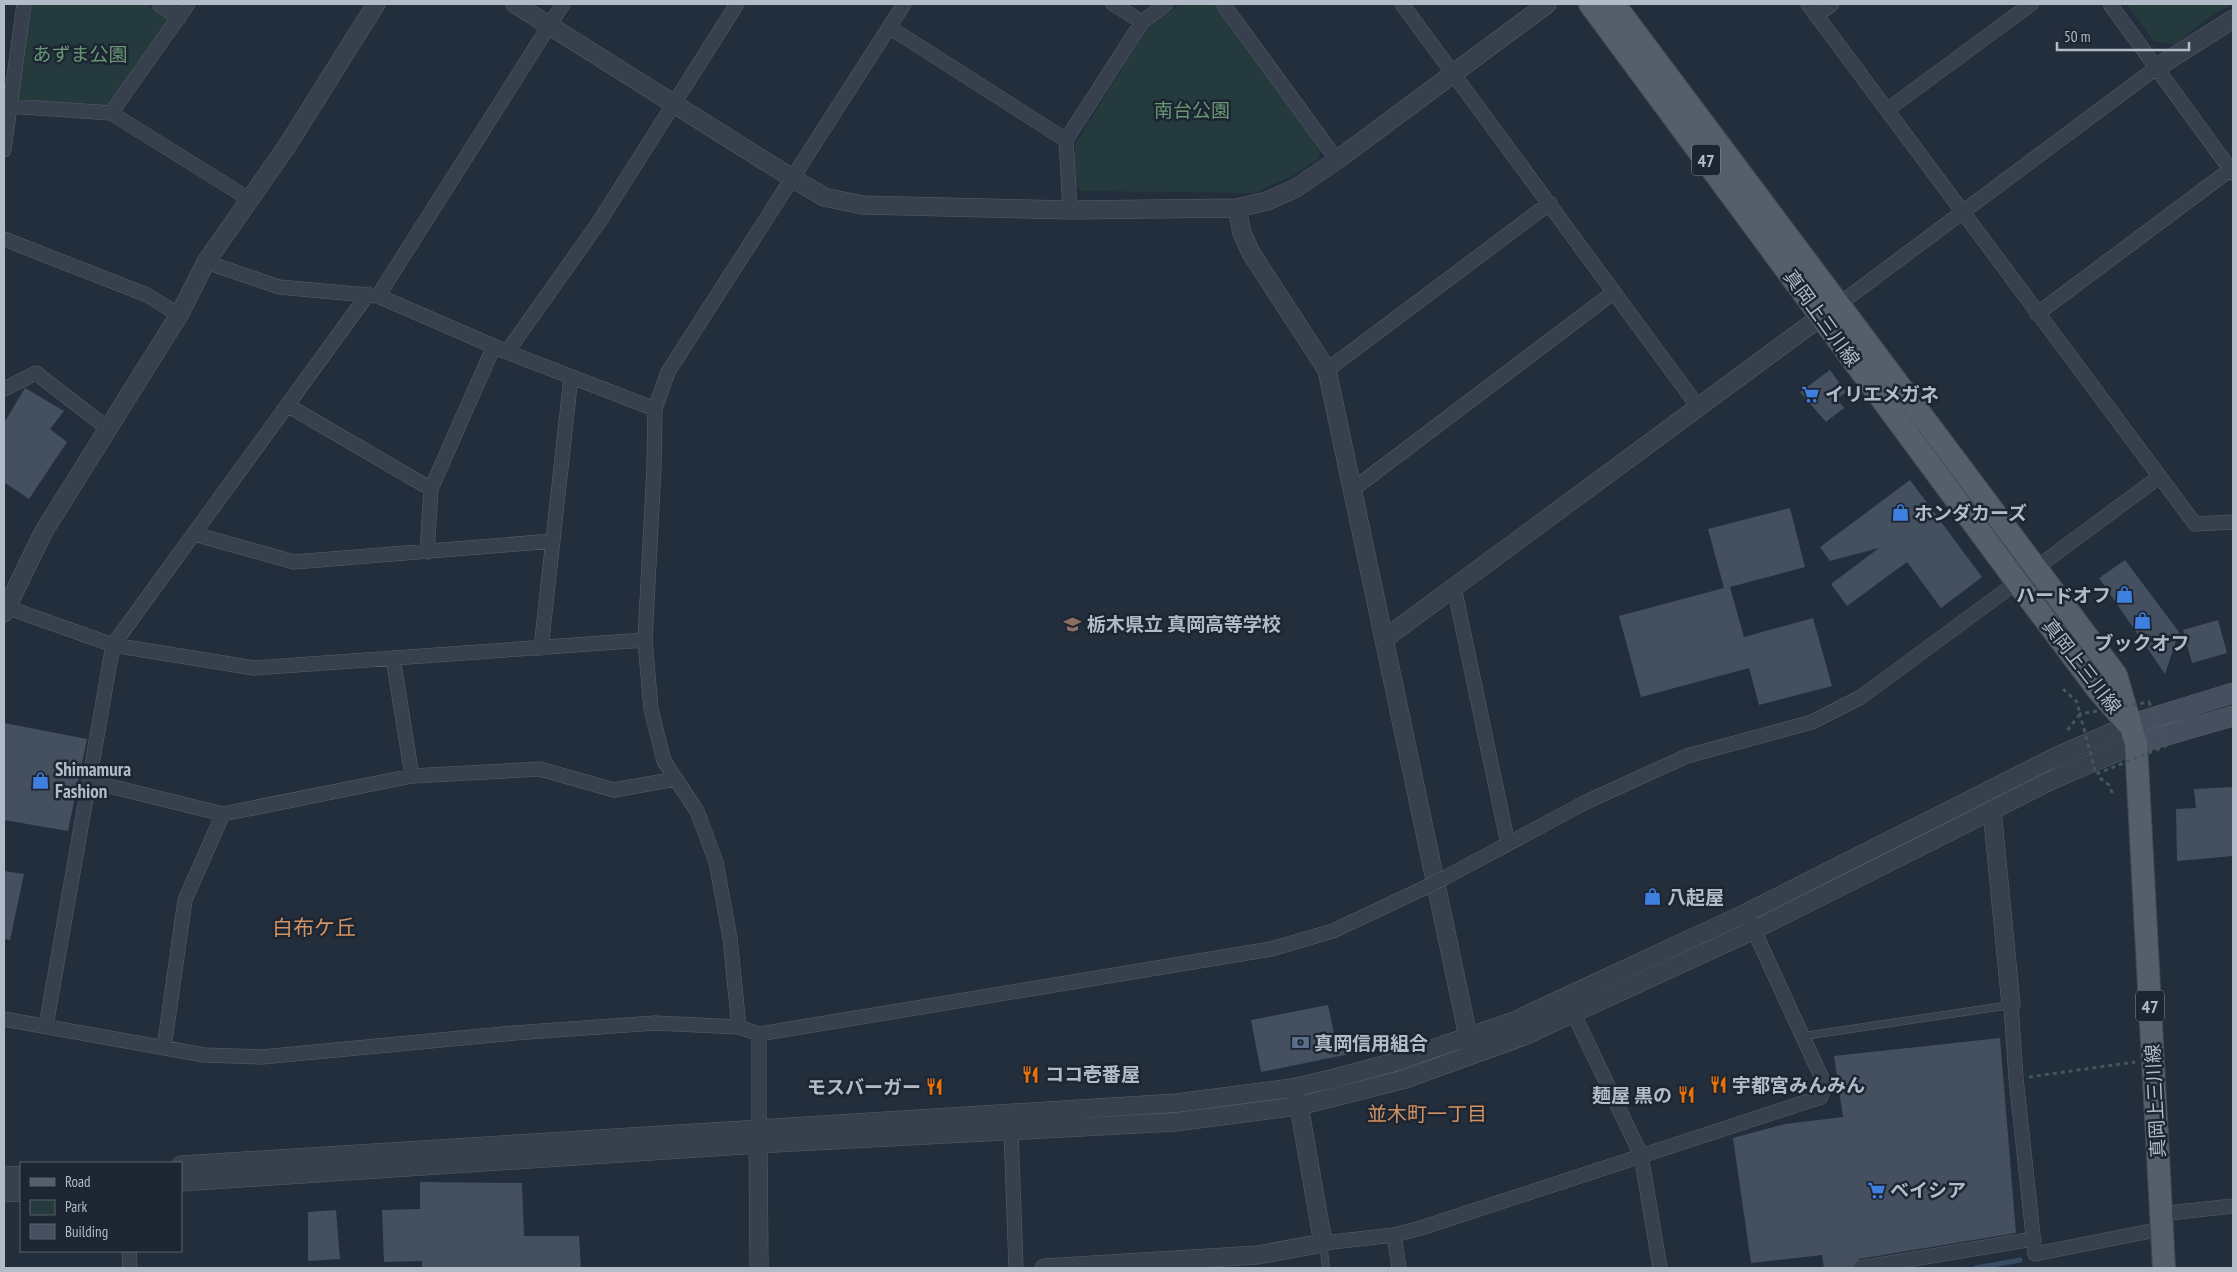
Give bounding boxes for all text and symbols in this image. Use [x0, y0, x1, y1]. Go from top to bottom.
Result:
scale bar [2057, 20, 2190, 52]
text: 50 m [2064, 27, 2090, 46]
park label: あずま公園 [32, 42, 128, 66]
park label: 南台公園 [1154, 98, 1230, 122]
road number: 47 [1692, 144, 1720, 176]
street label: 真岡上三川線 [1779, 265, 1865, 371]
place label: イリエメガネ [1825, 382, 1939, 406]
supermarket icon: イリエメガネ [1801, 384, 1821, 404]
place label: ホンダカーズ [1914, 501, 2027, 525]
shop icon: ホンダカーズ [1890, 503, 1910, 523]
place label: ハードオフ [2016, 583, 2111, 607]
shop icon: ハードオフ [2115, 585, 2135, 605]
shop icon: ブックオフ [2132, 610, 2152, 630]
place label: 栃木県立 真岡高等学校 [1087, 612, 1281, 636]
school or university icon: 栃木県立 真岡高等学校 [1063, 614, 1083, 634]
street label: 真岡上三川線 [2037, 614, 2127, 718]
place label: ブックオフ [2094, 631, 2190, 655]
place label: Shimamura Fashion [55, 757, 131, 803]
shop icon: Shimamura Fashion [31, 770, 51, 790]
place label: 八起屋 [1667, 885, 1724, 909]
shop icon: 八起屋 [1643, 887, 1663, 907]
district label: 白布ケ丘 [272, 914, 356, 941]
road number: 47 [2136, 990, 2164, 1021]
place label: 真岡信用組合 [1314, 1031, 1428, 1055]
bank icon: 真岡信用組合 [1290, 1033, 1310, 1053]
street label: 真岡上三川線 [2140, 1043, 2170, 1159]
place label: ココ壱番屋 [1045, 1062, 1140, 1086]
restaurant icon: ココ壱番屋 [1021, 1064, 1041, 1084]
place label: 宇都宮みんみん [1732, 1073, 1865, 1097]
place label: モスバーガー [807, 1075, 921, 1099]
restaurant icon: 宇都宮みんみん [1708, 1075, 1728, 1095]
restaurant icon: モスバーガー [925, 1077, 945, 1097]
place label: 麺屋 黒の [1592, 1083, 1672, 1107]
restaurant icon: 麺屋 黒の [1676, 1085, 1696, 1105]
district label: 並木町一丁目 [1367, 1101, 1487, 1127]
legend [20, 1162, 182, 1252]
text: Road [65, 1172, 91, 1191]
place label: ベイシア [1890, 1178, 1966, 1202]
supermarket icon: ベイシア [1866, 1180, 1886, 1200]
text: Park [65, 1197, 87, 1216]
text: Building [65, 1222, 108, 1241]

